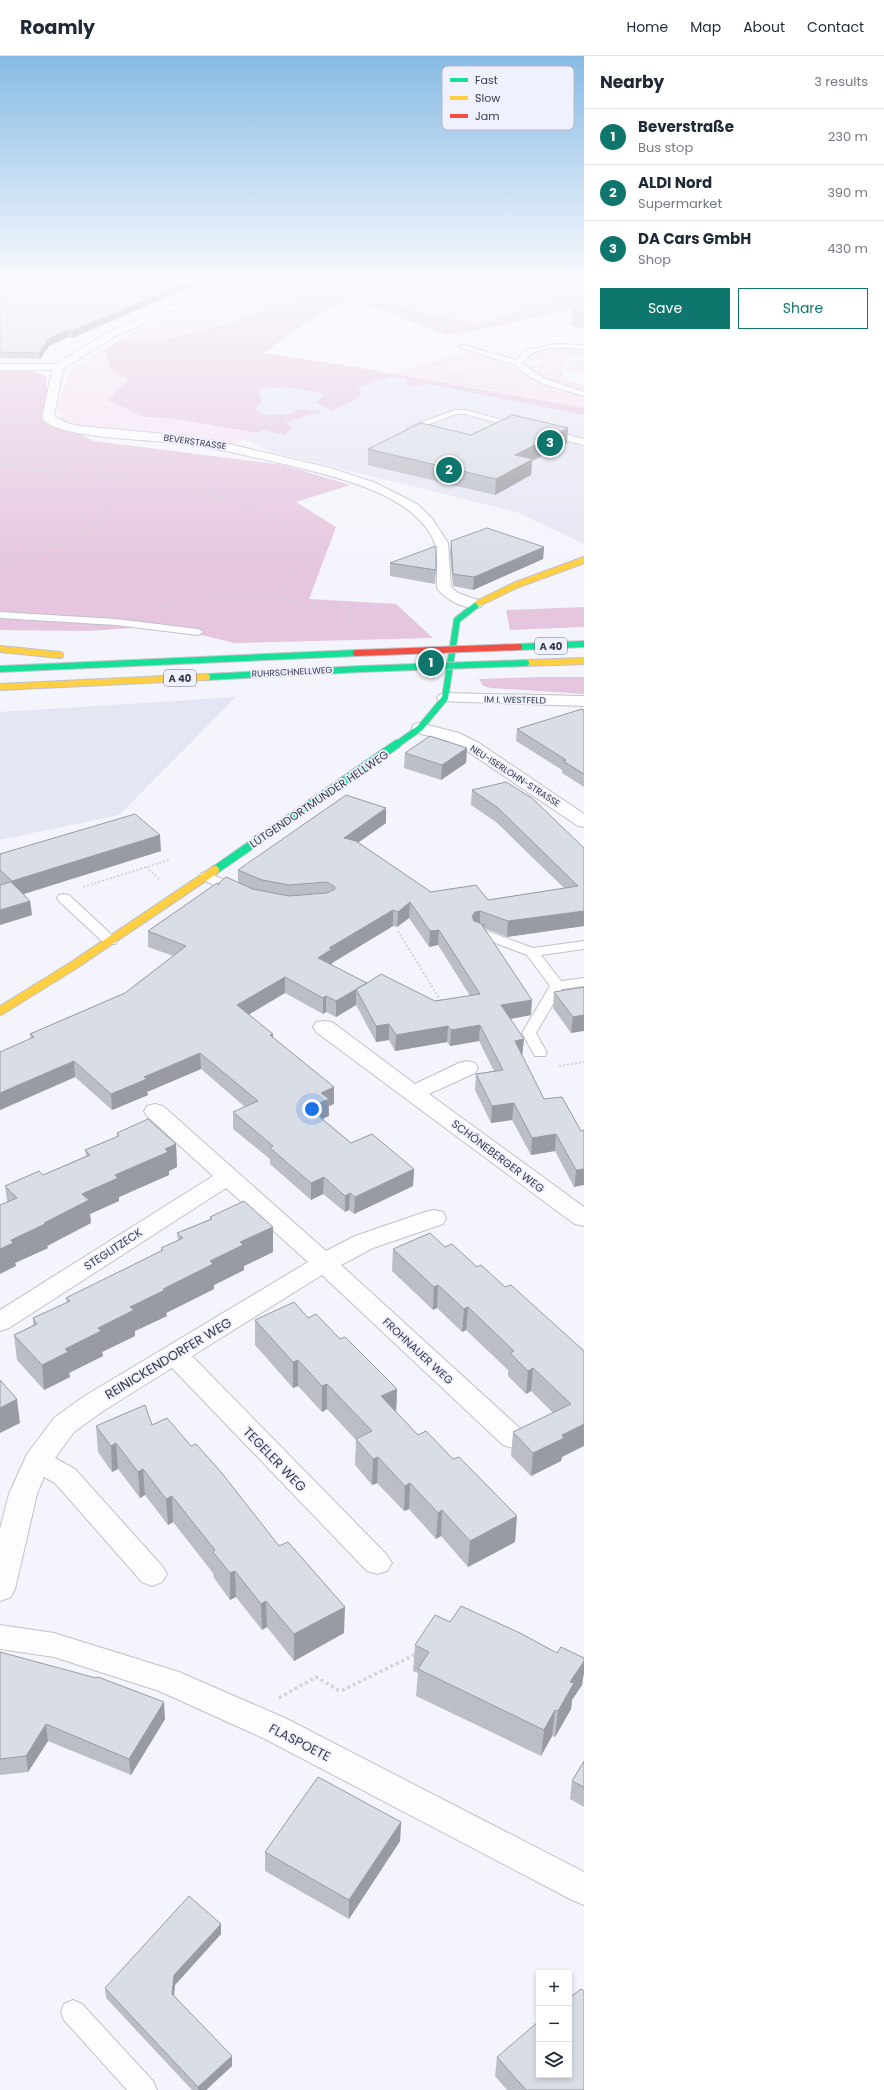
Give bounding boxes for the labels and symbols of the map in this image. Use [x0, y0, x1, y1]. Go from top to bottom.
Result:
legend [442, 66, 574, 130]
text: Fast [475, 72, 498, 88]
text: Slow [475, 90, 500, 106]
text: Jam [475, 108, 500, 124]
pin: 3 [537, 428, 563, 458]
street label: BEVERSTRASSE [163, 432, 227, 452]
pin: 2 [436, 455, 462, 485]
road number: A 40 [535, 638, 567, 654]
pin: 1 [418, 648, 444, 678]
street label: RUHRSCHNELLWEG [251, 664, 333, 680]
road number: A 40 [164, 670, 196, 686]
street label: IM I. WESTFELD [484, 693, 546, 707]
street label: NEU-ISERLOHN-STRASSE [468, 742, 563, 810]
street label: LÜTGENDORTMUNDER HELLWEG [246, 746, 392, 852]
your location [302, 1099, 322, 1119]
street label: SCHÖNEBERGER WEG [448, 1116, 548, 1196]
street label: STEGLITZECK [81, 1224, 146, 1274]
street label: REINICKENDORFER WEG [101, 1313, 235, 1404]
street label: FROHNAUER WEG [379, 1314, 457, 1388]
street label: TEGELER WEG [239, 1423, 311, 1496]
street label: FLASPOETE [266, 1719, 334, 1766]

